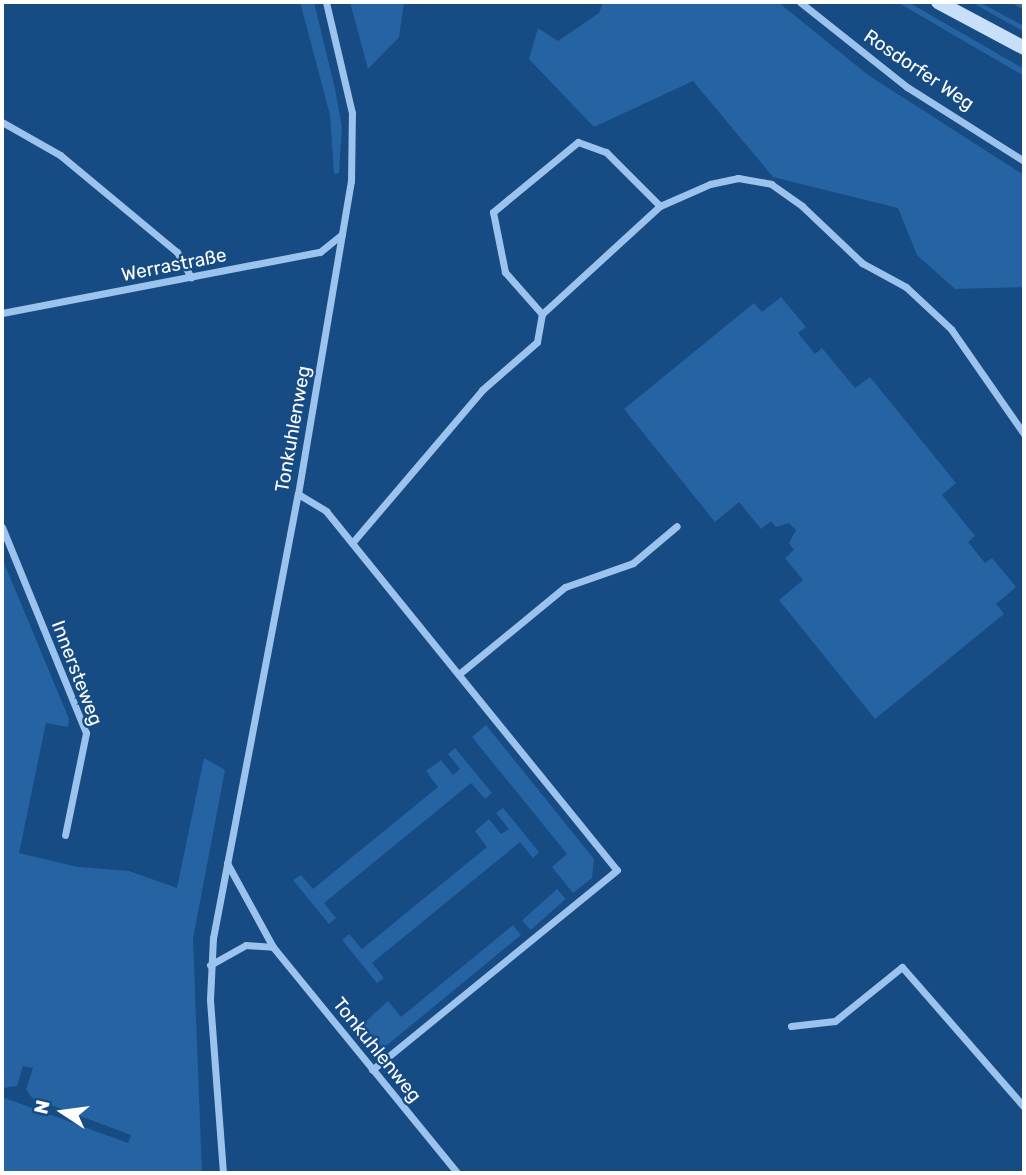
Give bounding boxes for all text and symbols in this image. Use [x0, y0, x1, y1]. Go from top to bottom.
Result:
street label: Rosdorfer Weg [859, 25, 979, 115]
street label: Werrastraße [119, 244, 229, 286]
street label: Tonkuhlenweg [271, 364, 315, 494]
street label: Innersteweg [47, 617, 107, 729]
street label: Tonkuhlenweg [328, 993, 426, 1107]
north arrow [28, 1077, 98, 1147]
text: N [29, 1098, 55, 1116]

